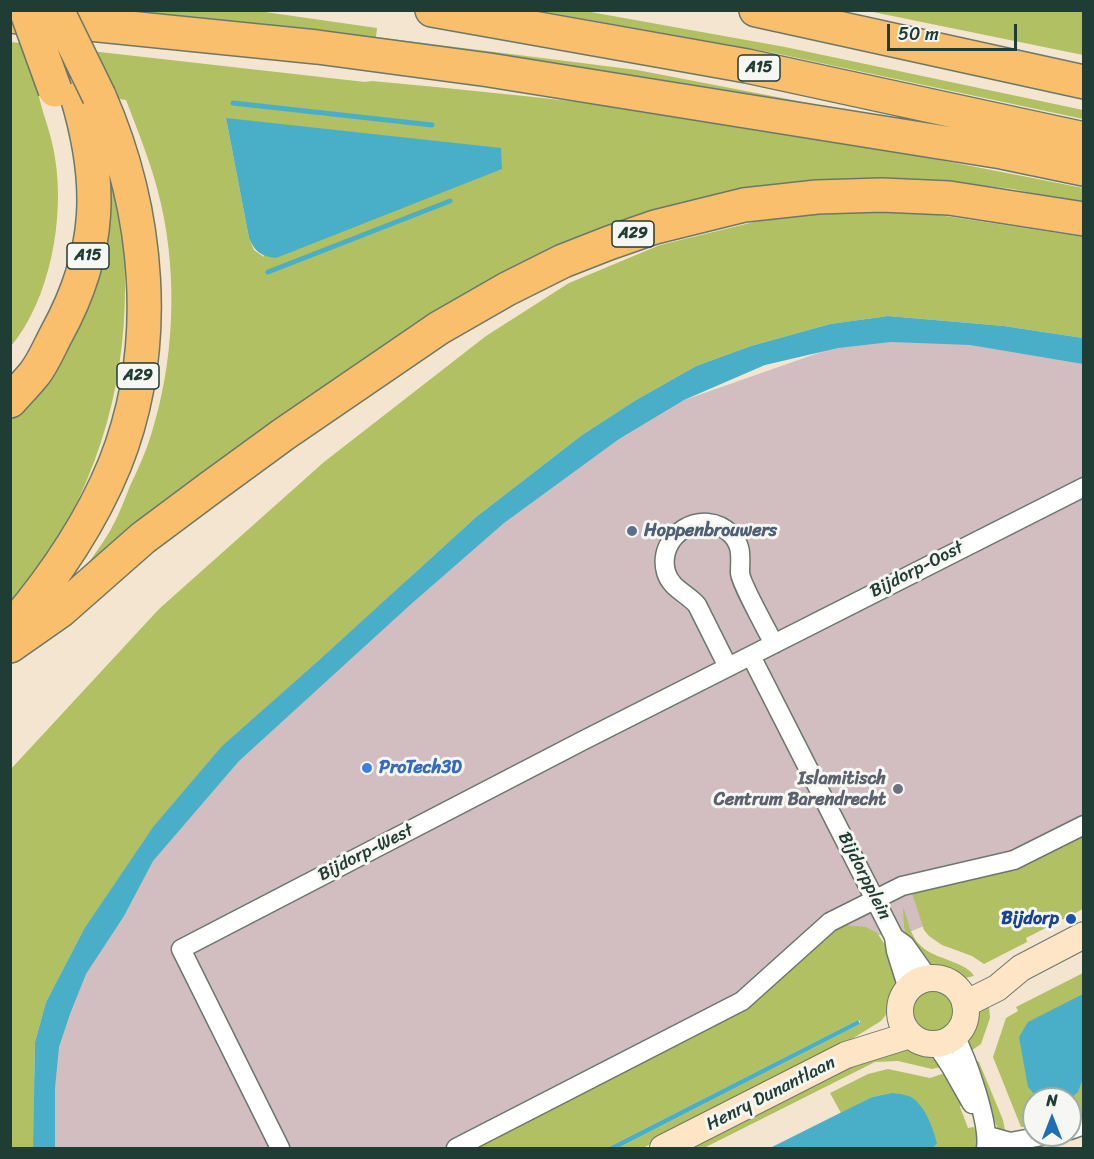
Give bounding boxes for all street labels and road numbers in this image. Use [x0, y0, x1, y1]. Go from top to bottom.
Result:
road number: A15 [738, 55, 780, 81]
road number: A29 [612, 221, 654, 247]
road number: A15 [67, 243, 109, 269]
road number: A29 [117, 363, 159, 389]
street label: Bijdorp-Oost [867, 537, 967, 603]
street label: Bijdorp-West [315, 820, 417, 886]
street label: Bijdorpplein [833, 828, 895, 924]
street label: Henry Dunantlaan [703, 1052, 839, 1136]

